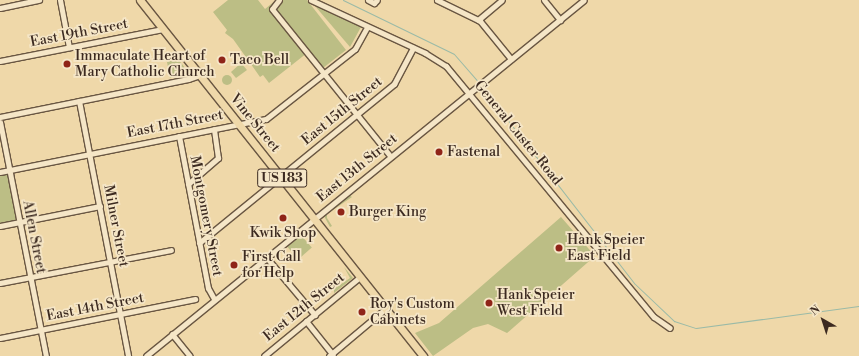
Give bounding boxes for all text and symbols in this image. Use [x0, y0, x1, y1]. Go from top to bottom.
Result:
street label: East 19th Street [29, 15, 129, 51]
place label: Immaculate Heart of Mary Catholic Church [75, 48, 215, 80]
place label: Taco Bell [230, 52, 289, 68]
marker: Taco Bell [217, 55, 227, 65]
marker: Immaculate Heart of Mary Catholic Church [62, 59, 72, 69]
street label: East 15th Street [298, 73, 386, 149]
street label: General Custer Road [471, 77, 565, 189]
street label: Vine Street [226, 90, 284, 156]
street label: East 17th Street [126, 106, 224, 142]
street label: East 13th Street [313, 130, 401, 206]
place label: Fastenal [447, 144, 500, 160]
marker: Fastenal [434, 147, 444, 157]
street label: Montgomery Street [186, 154, 226, 278]
road number: US 183 [257, 167, 307, 189]
street label: Milner Street [100, 183, 132, 269]
street label: Allen Street [19, 199, 49, 275]
place label: Burger King [349, 204, 426, 220]
marker: Burger King [336, 207, 346, 217]
marker: Kwik Shop [278, 213, 288, 223]
place label: Kwik Shop [250, 225, 316, 241]
place label: Hank Speier East Field [567, 232, 645, 264]
marker: Hank Speier East Field [554, 243, 564, 253]
place label: First Call for Help [242, 249, 301, 282]
marker: First Call for Help [229, 260, 239, 270]
street label: East 12th Street [260, 269, 348, 345]
place label: Hank Speier West Field [497, 287, 575, 320]
street label: East 14th Street [45, 289, 145, 325]
place label: Roy's Custom Cabinets [370, 296, 455, 328]
marker: Hank Speier West Field [484, 298, 494, 308]
north arrow [803, 300, 843, 340]
text: N [808, 303, 823, 319]
marker: Roy's Custom Cabinets [357, 307, 367, 317]

